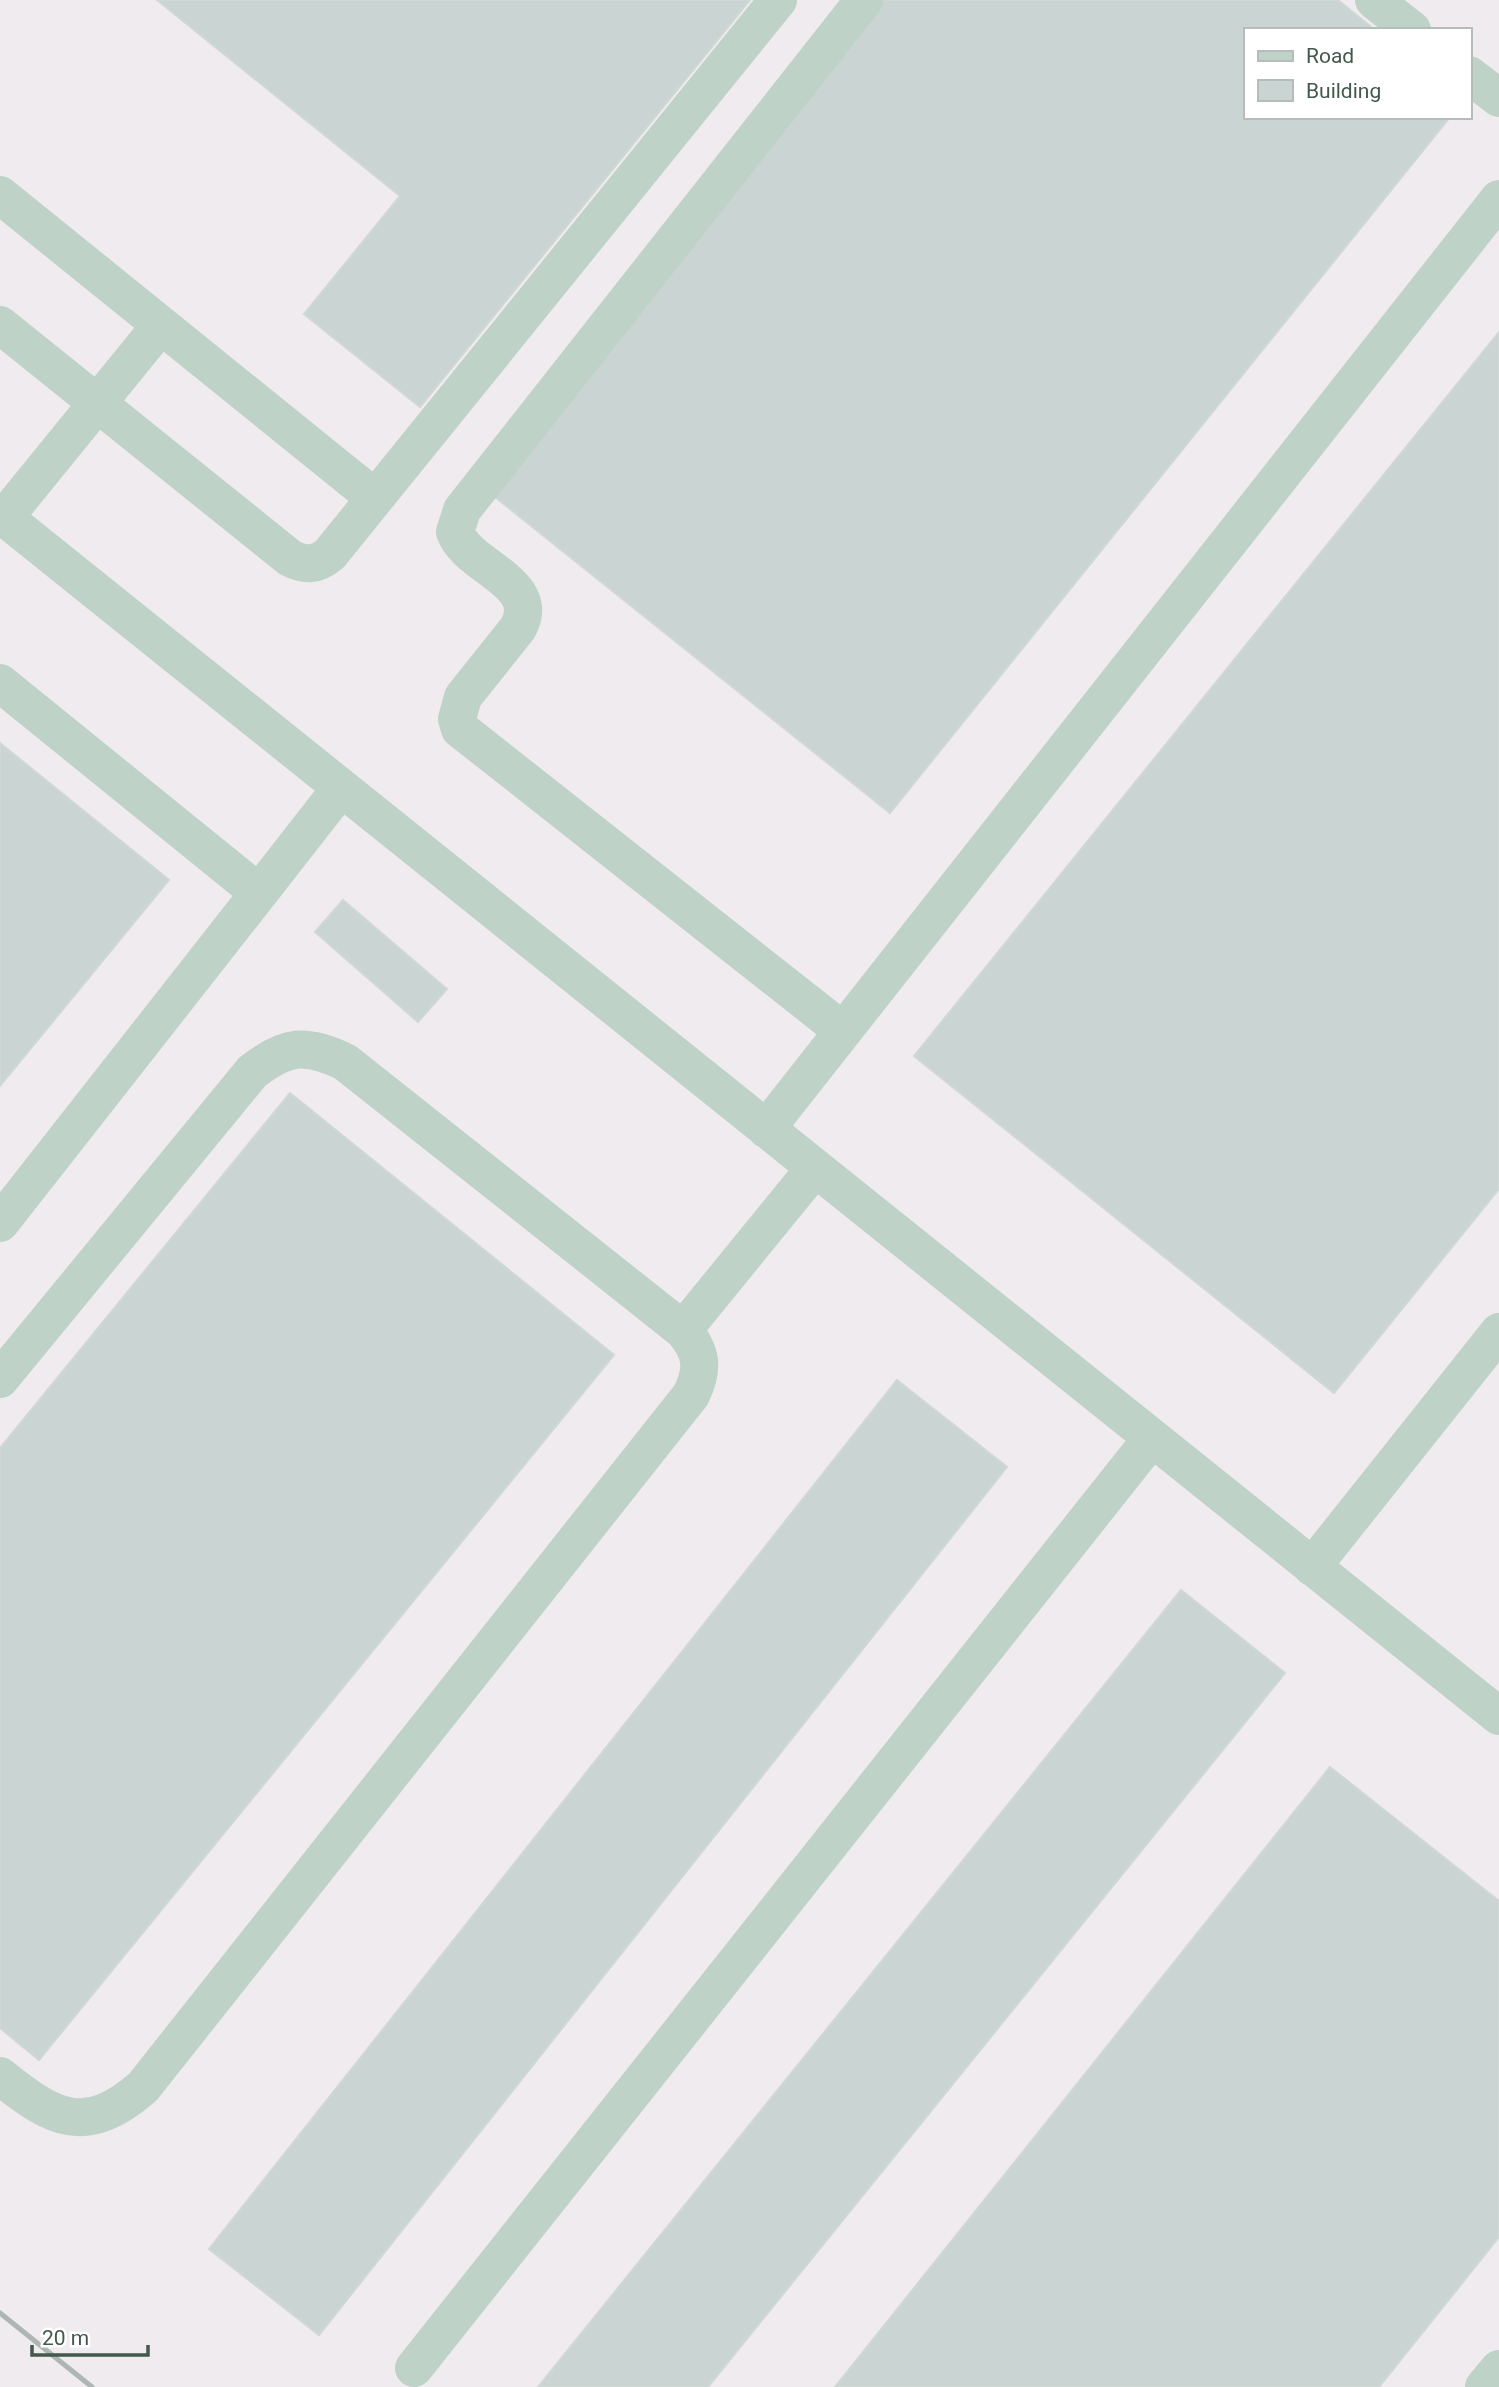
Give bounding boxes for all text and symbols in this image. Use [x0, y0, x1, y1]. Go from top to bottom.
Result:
legend [1244, 28, 1471, 119]
text: Road [1306, 44, 1354, 68]
text: Building [1306, 79, 1381, 103]
scale bar [32, 2314, 147, 2358]
text: 20 m [42, 2326, 89, 2350]

